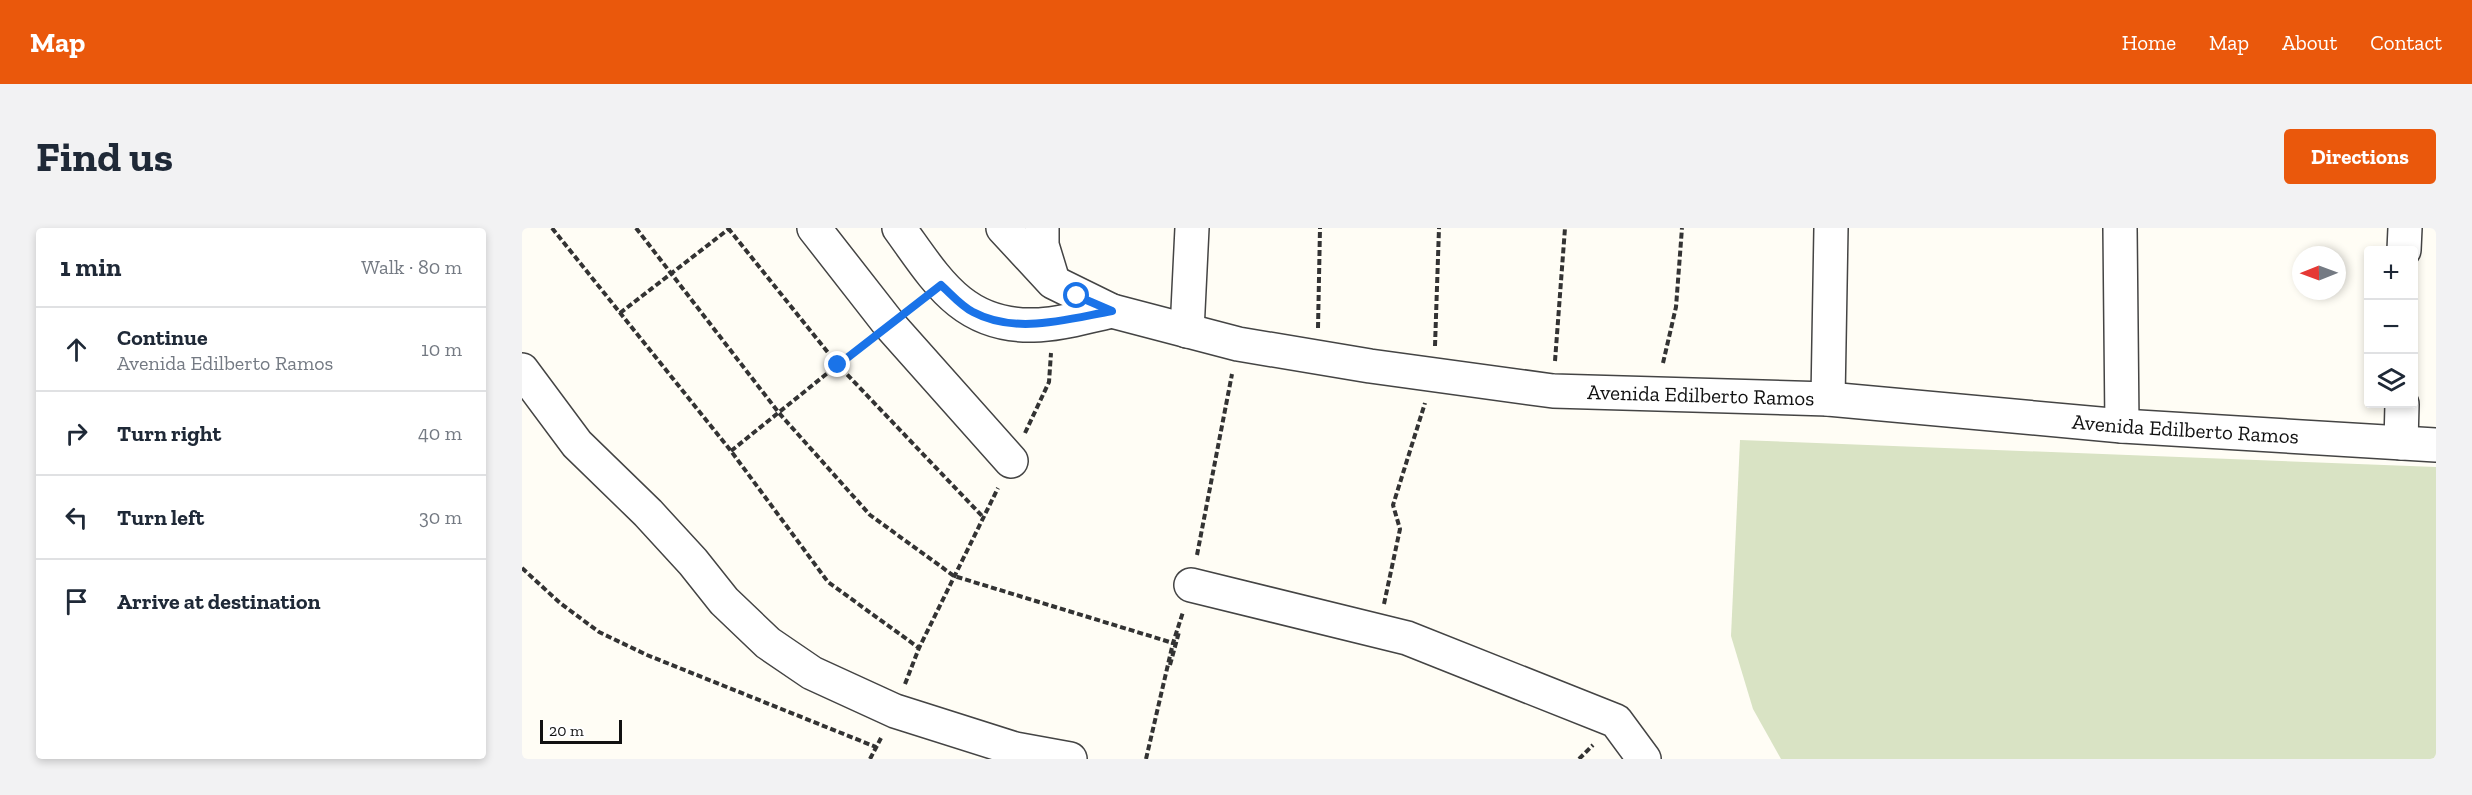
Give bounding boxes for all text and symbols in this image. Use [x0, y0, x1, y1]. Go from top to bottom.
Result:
text: Map [30, 26, 85, 59]
text: Home [2122, 30, 2176, 55]
text: Map [2209, 30, 2249, 55]
text: About [2282, 30, 2337, 55]
text: Contact [2370, 30, 2442, 55]
button: Directions [2284, 129, 2436, 184]
text: Find us [36, 131, 173, 182]
north arrow [2292, 246, 2346, 300]
map controls [2364, 246, 2418, 408]
button: + [2364, 246, 2418, 300]
text: 1 min [60, 251, 121, 283]
text: Walk · 80 m [361, 255, 462, 279]
route start [1063, 282, 1089, 308]
button: − [2364, 300, 2418, 354]
text: Continue [117, 324, 208, 351]
icon: ahead [60, 333, 93, 366]
text: 10 m [421, 337, 462, 361]
text: Avenida Edilberto Ramos [117, 351, 333, 375]
route end [824, 351, 850, 377]
button: layers [2364, 354, 2418, 408]
street label: Avenida Edilberto Ramos [1587, 379, 1815, 411]
street label: Avenida Edilberto Ramos [2071, 408, 2300, 449]
icon: right [60, 417, 93, 450]
text: Turn right [117, 420, 221, 447]
text: 40 m [418, 421, 462, 445]
icon: left [60, 501, 93, 534]
text: Turn left [117, 504, 204, 531]
text: 30 m [419, 505, 462, 529]
icon: arrive [60, 585, 93, 618]
text: Arrive at destination [117, 588, 320, 615]
scale bar [540, 717, 622, 744]
text: 20 m [549, 721, 584, 740]

